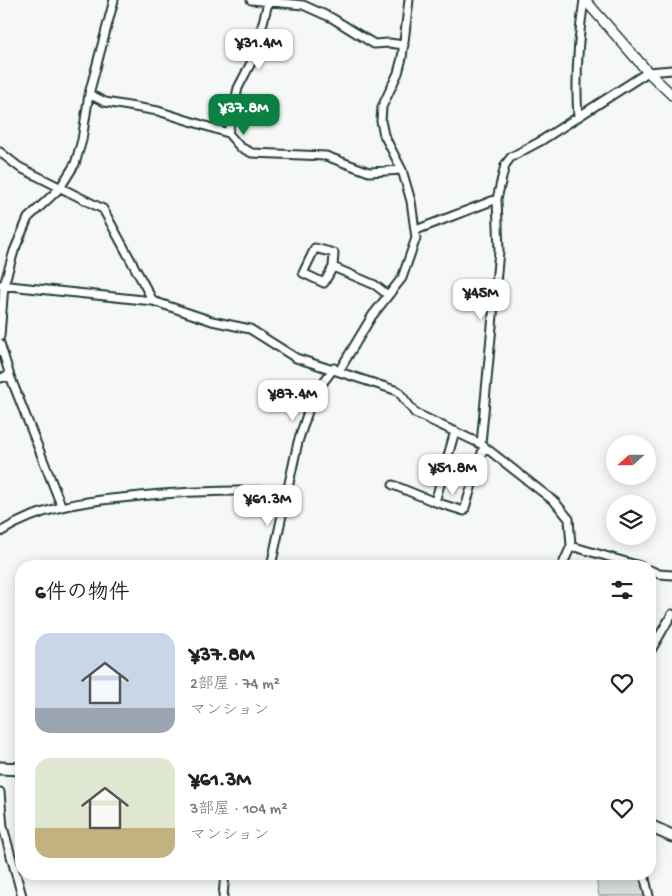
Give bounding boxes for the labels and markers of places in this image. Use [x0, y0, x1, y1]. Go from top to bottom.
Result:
pin: ¥31.4M [218, 28, 300, 71]
pin: ¥37.8M [203, 94, 285, 136]
pin: ¥45M [451, 278, 511, 321]
pin: ¥87.4M [252, 380, 334, 422]
pin: ¥51.8M [412, 454, 494, 496]
pin: ¥61.3M [227, 484, 309, 527]

